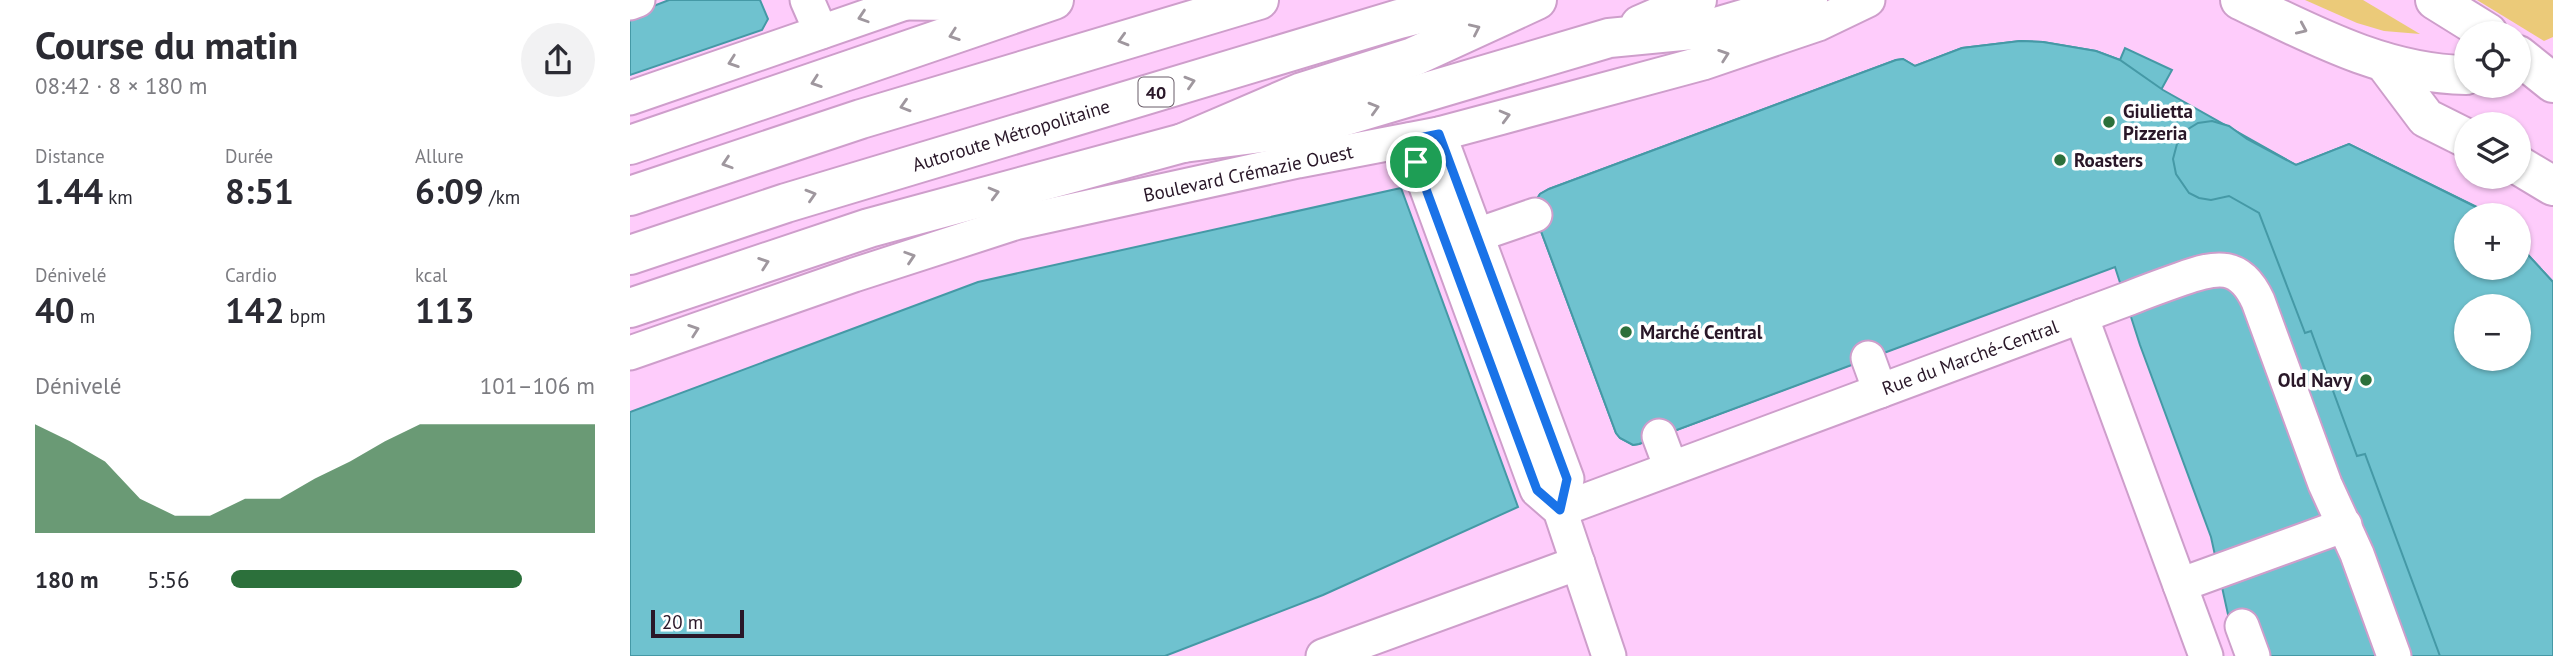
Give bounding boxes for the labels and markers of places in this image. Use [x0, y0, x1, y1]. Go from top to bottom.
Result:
place label: Giulietta Pizzeria [2123, 99, 2193, 145]
marker: Giulietta Pizzeria [2101, 114, 2117, 130]
pin [1386, 132, 1446, 192]
place label: Roasters [2074, 148, 2143, 172]
marker: Roasters [2052, 152, 2068, 168]
place label: Marché Central [1640, 320, 1763, 344]
marker: Marché Central [1618, 324, 1634, 340]
place label: Old Navy [2278, 368, 2353, 392]
marker: Old Navy [2358, 372, 2374, 388]

